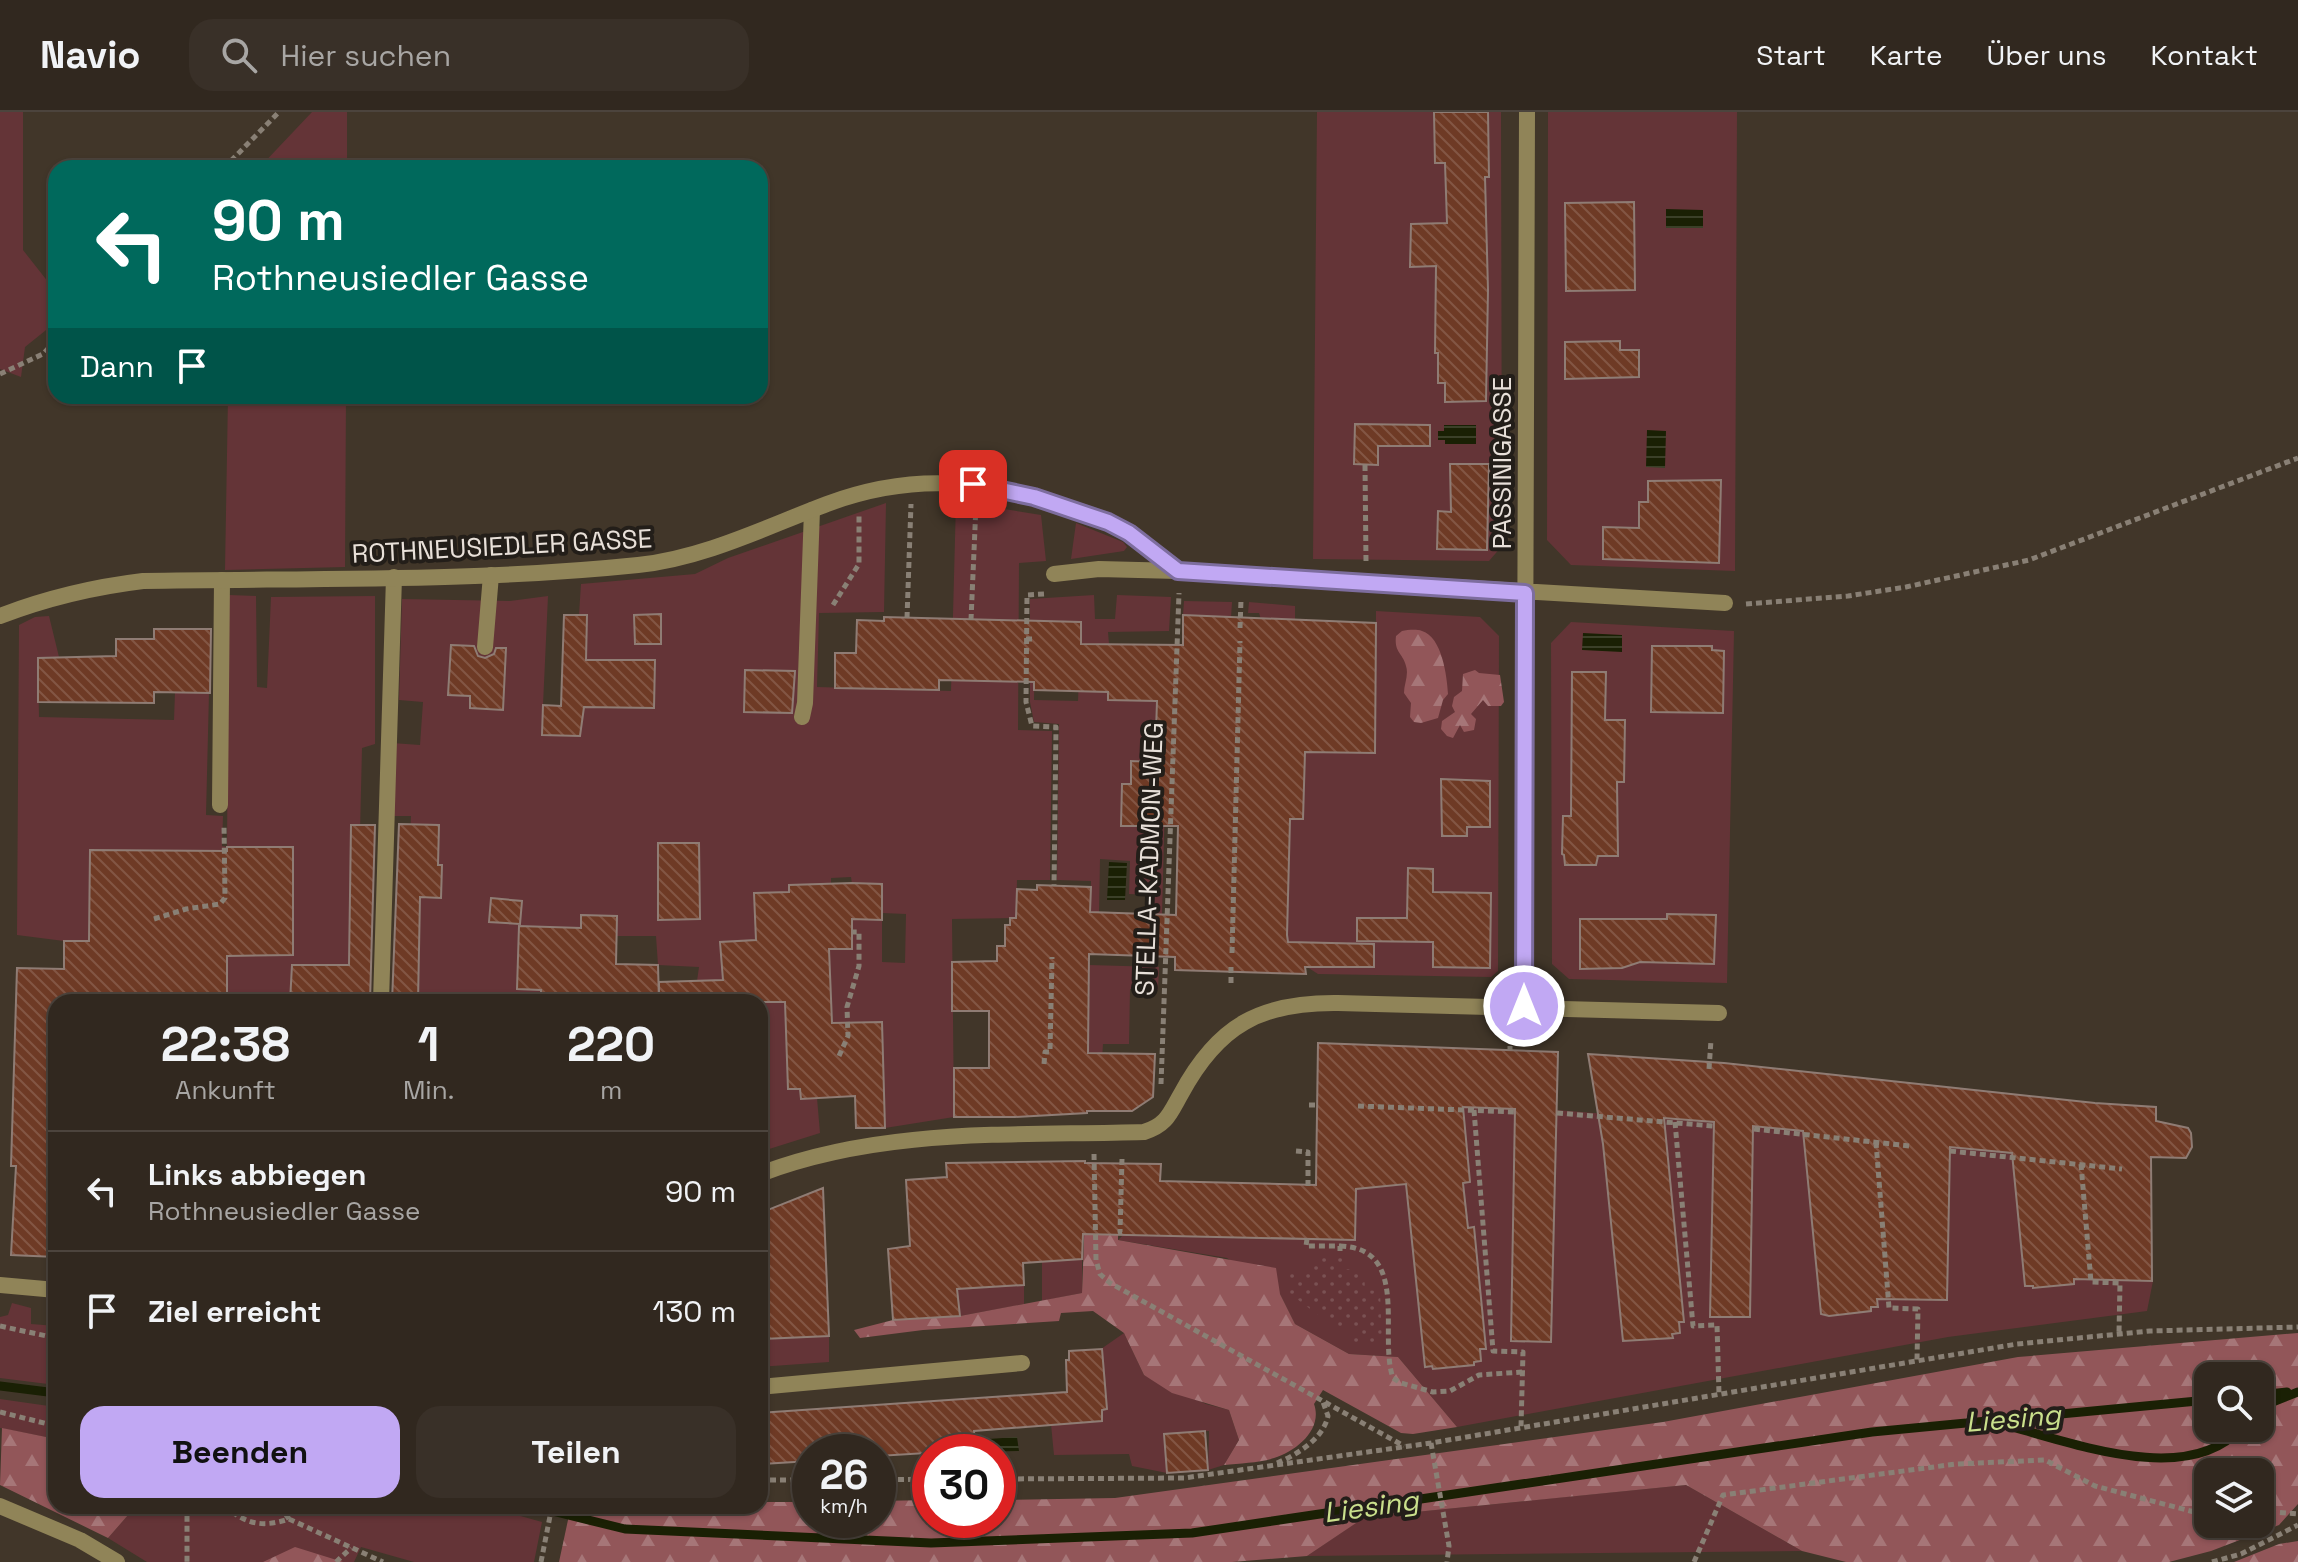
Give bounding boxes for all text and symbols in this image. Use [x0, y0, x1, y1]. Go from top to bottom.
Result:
search box [189, 19, 749, 91]
text: Navio [40, 31, 141, 79]
icon: search [217, 33, 261, 77]
text: Hier suchen [281, 36, 451, 75]
text: Start [1756, 37, 1826, 73]
text: Karte [1870, 37, 1942, 73]
text: Über uns [1986, 37, 2107, 73]
text: Kontakt [2151, 37, 2258, 73]
text: 90 m [212, 185, 345, 256]
icon: left [80, 192, 184, 296]
text: Rothneusiedler Gasse [212, 255, 589, 301]
icon: arrive [170, 344, 214, 388]
text: Dann [80, 347, 154, 386]
street label: PASSINIGASSE [1485, 377, 1519, 549]
pin [939, 450, 1007, 518]
icon: arrive [951, 462, 995, 506]
street label: ROTHNEUSIEDLER GASSE [351, 521, 653, 571]
street label: STELLA-KADMON-WEG [1127, 722, 1171, 996]
position arrow [1482, 964, 1566, 1048]
text: 22:38 [161, 1014, 290, 1075]
text: 1 [418, 1014, 439, 1075]
text: 220 [567, 1014, 655, 1075]
text: Ankunft [175, 1073, 276, 1107]
text: Min. [403, 1073, 454, 1107]
text: m [600, 1073, 622, 1107]
text: Links abbiegen [148, 1155, 366, 1194]
icon: left [80, 1169, 124, 1213]
text: 90 m [665, 1172, 736, 1211]
text: Rothneusiedler Gasse [148, 1194, 420, 1228]
icon: arrive [80, 1289, 124, 1333]
text: Ziel erreicht [148, 1292, 321, 1331]
text: 130 m [653, 1292, 736, 1331]
map controls [2194, 1362, 2274, 1538]
button: search [2194, 1362, 2274, 1442]
water label: Liesing [1964, 1396, 2064, 1440]
button: Beenden [80, 1406, 400, 1498]
button: Teilen [416, 1406, 736, 1498]
speed limit sign: 30 [912, 1434, 1016, 1538]
text: 26 [820, 1450, 868, 1501]
button: layers [2194, 1458, 2274, 1538]
water label: Liesing [1321, 1481, 1423, 1530]
text: km/h [820, 1493, 868, 1519]

